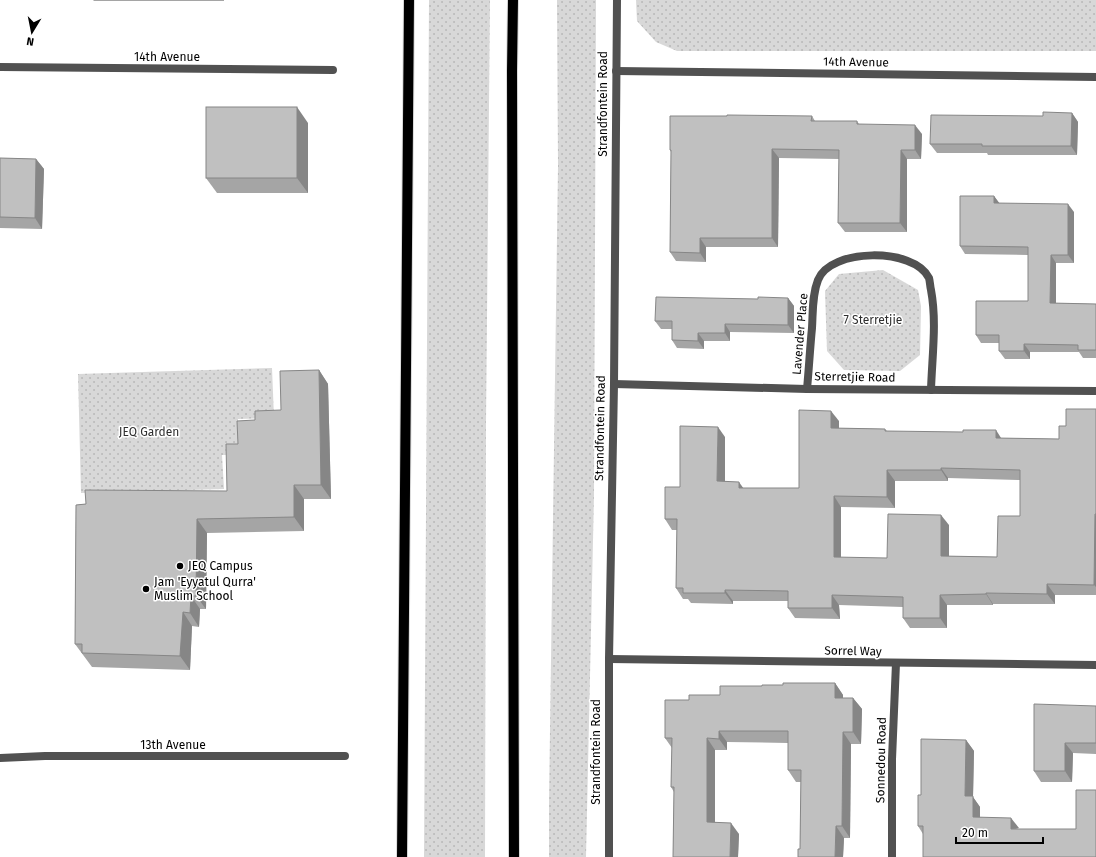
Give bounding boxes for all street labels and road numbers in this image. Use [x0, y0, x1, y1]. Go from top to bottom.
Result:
street label: 14th Avenue [134, 50, 200, 64]
street label: Strandfontein Road [596, 51, 610, 157]
street label: 14th Avenue [823, 54, 889, 70]
street label: Lavender Place [789, 293, 811, 375]
street label: Sterretjie Road [814, 369, 896, 385]
street label: Strandfontein Road [592, 375, 608, 481]
street label: Sorrel Way [824, 643, 882, 659]
street label: Strandfontein Road [589, 699, 603, 805]
street label: Sonnedou Road [873, 717, 889, 803]
street label: 13th Avenue [140, 738, 206, 752]

